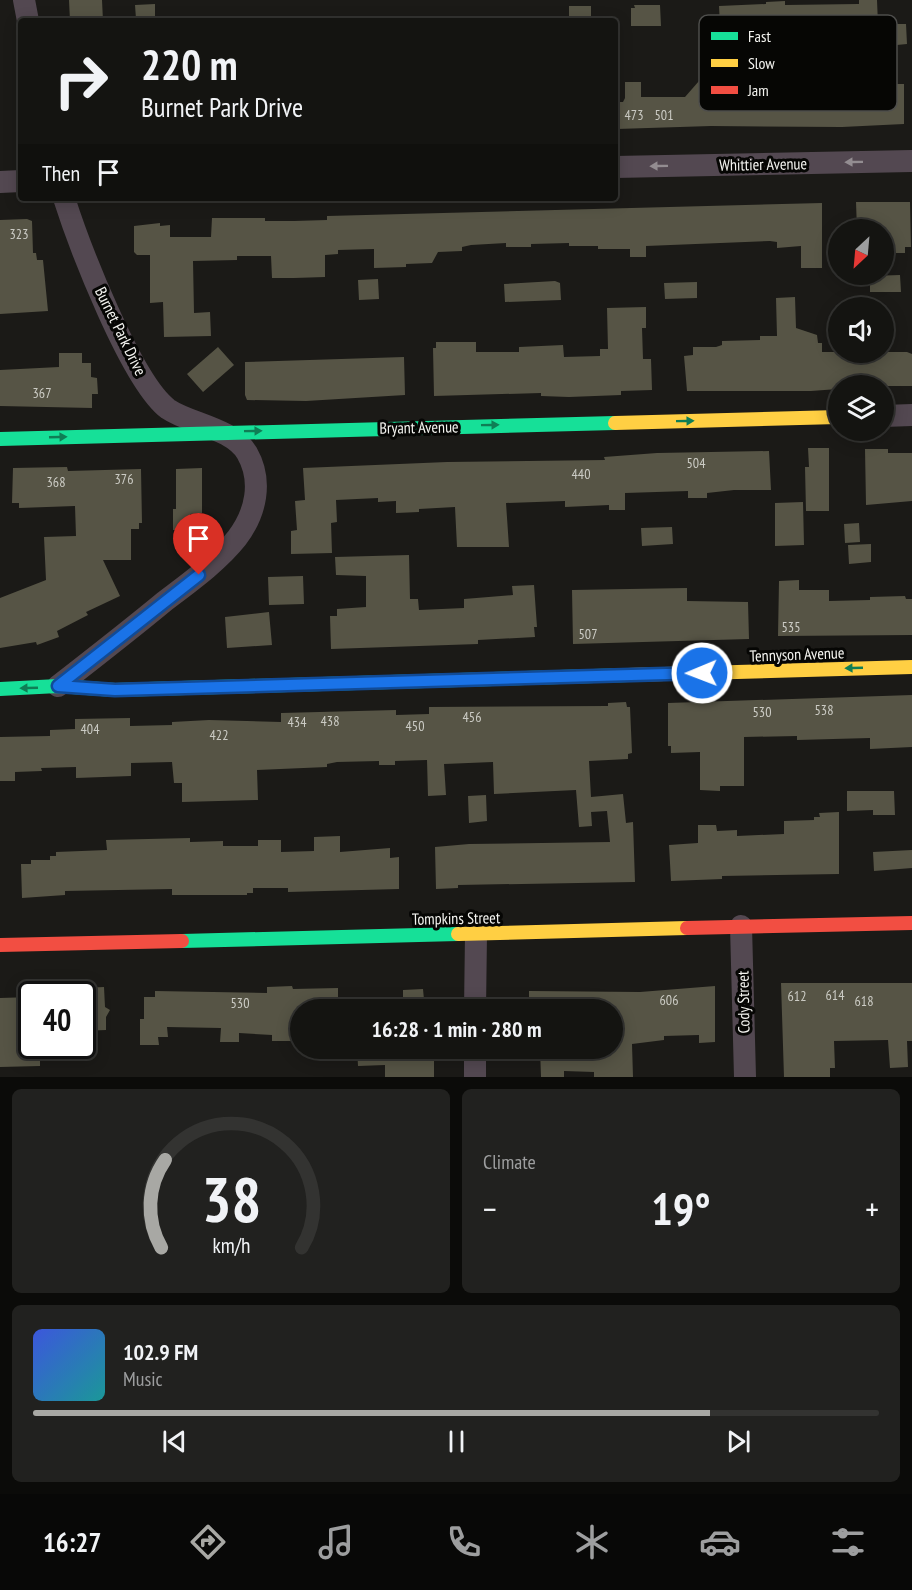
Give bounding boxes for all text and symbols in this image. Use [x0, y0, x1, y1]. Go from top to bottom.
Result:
legend [699, 15, 897, 111]
text: Fast [748, 26, 771, 46]
text: 220 m [141, 37, 238, 92]
icon: right [42, 42, 120, 120]
text: Slow [748, 53, 775, 73]
text: Jam [747, 80, 769, 100]
text: Burnet Park Drive [141, 90, 303, 124]
house number: 473 [625, 106, 643, 124]
house number: 501 [655, 106, 673, 124]
street label: Whittier Avenue [719, 153, 807, 175]
icon: arrive [92, 156, 125, 189]
one-way arrow [844, 157, 863, 166]
text: Then [42, 159, 80, 187]
one-way arrow [649, 162, 668, 171]
north arrow [828, 219, 894, 285]
map controls [828, 219, 894, 441]
house number: 323 [10, 225, 28, 243]
street label: Burnet Park Drive [91, 283, 151, 379]
button: sound [828, 297, 894, 363]
button: layers [828, 375, 894, 441]
house number: 367 [33, 384, 51, 402]
street label: Bryant Avenue [379, 416, 459, 438]
one-way arrow [676, 416, 695, 425]
one-way arrow [481, 421, 500, 430]
one-way arrow [244, 426, 263, 436]
one-way arrow [49, 432, 68, 442]
house number: 504 [687, 454, 706, 472]
house number: 440 [572, 465, 590, 483]
house number: 376 [115, 470, 133, 488]
house number: 368 [47, 473, 65, 491]
pin [173, 513, 224, 575]
icon: arrive [182, 522, 215, 555]
house number: 535 [782, 618, 800, 636]
house number: 507 [579, 625, 597, 643]
position arrow [670, 641, 734, 705]
street label: Tennyson Avenue [749, 642, 845, 666]
one-way arrow [844, 664, 863, 673]
one-way arrow [19, 683, 38, 692]
house number: 538 [815, 701, 833, 719]
house number: 530 [753, 703, 771, 721]
house number: 456 [463, 708, 481, 726]
house number: 438 [321, 712, 339, 730]
house number: 434 [288, 713, 307, 731]
house number: 450 [406, 717, 424, 735]
house number: 404 [81, 720, 100, 738]
house number: 422 [210, 726, 228, 744]
street label: Tompkins Street [412, 907, 501, 929]
street label: Cody Street [732, 970, 754, 1034]
speed limit sign: 40 [18, 981, 96, 1059]
house number: 614 [826, 986, 845, 1004]
house number: 612 [788, 987, 806, 1005]
house number: 606 [660, 991, 678, 1009]
house number: 618 [855, 992, 873, 1010]
house number: 530 [231, 994, 249, 1012]
text: 16:28 · 1 min · 280 m [371, 1015, 542, 1043]
text: Climate [483, 1149, 536, 1175]
text: 38 [201, 1158, 261, 1239]
text: 19° [651, 1179, 711, 1237]
text: − [483, 1187, 497, 1230]
text: + [865, 1187, 879, 1230]
text: km/h [212, 1231, 250, 1259]
text: 102.9 FM [123, 1338, 198, 1366]
text: Music [123, 1366, 163, 1392]
icon: previous [158, 1425, 191, 1458]
icon: pause [440, 1425, 473, 1458]
icon: next [722, 1425, 755, 1458]
icon: directions [187, 1521, 229, 1563]
icon: music [315, 1521, 357, 1563]
icon: phone [443, 1521, 485, 1563]
icon: climate [571, 1521, 613, 1563]
icon: car [699, 1521, 741, 1563]
icon: filters [827, 1521, 869, 1563]
text: 16:27 [43, 1525, 101, 1559]

